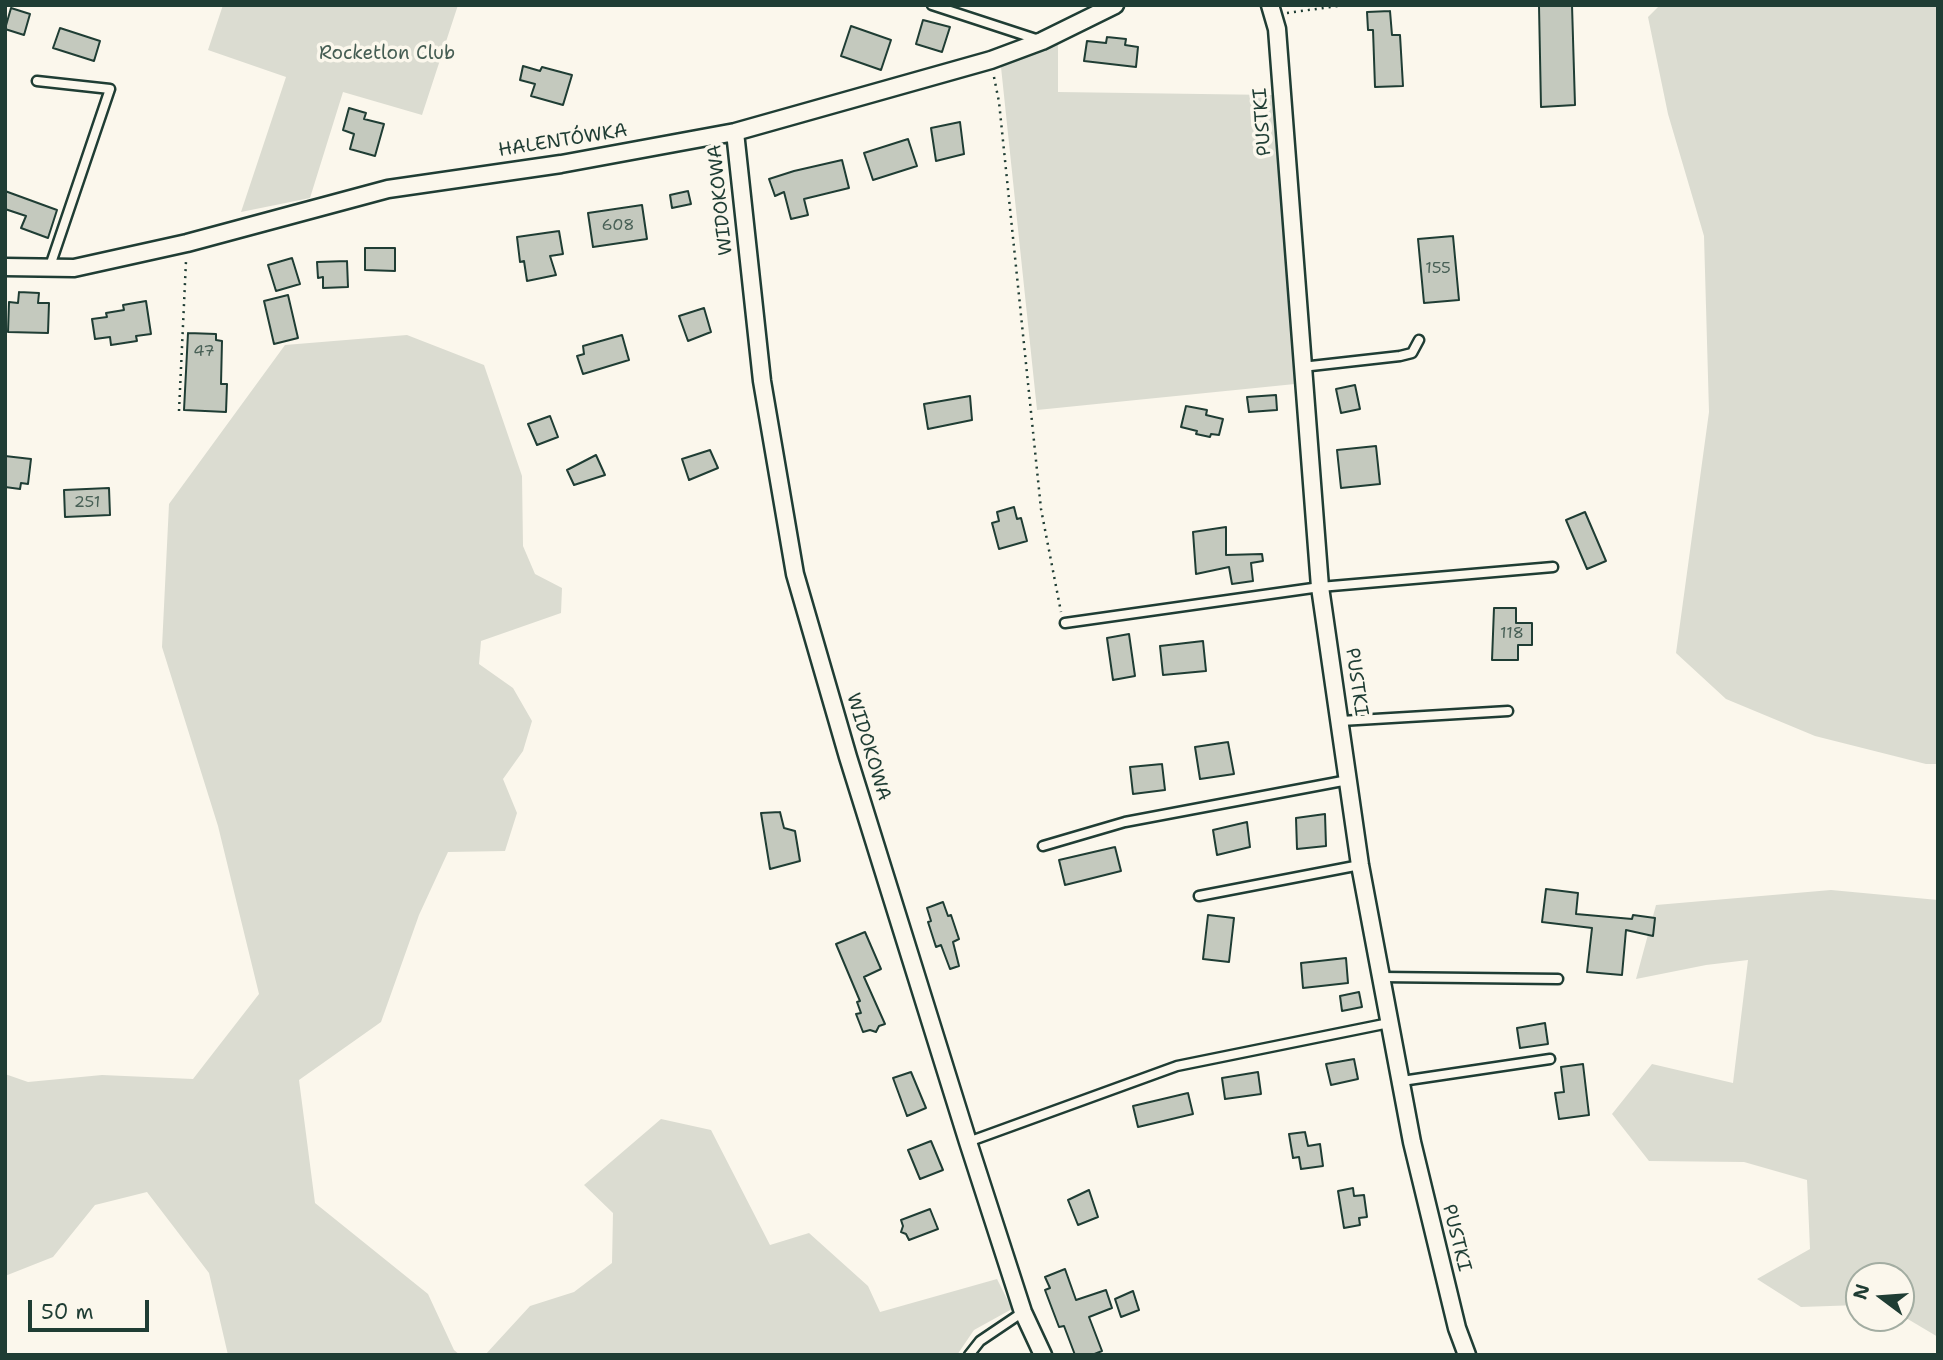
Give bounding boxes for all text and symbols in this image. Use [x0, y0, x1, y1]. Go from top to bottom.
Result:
park label: Rocketlon Club [319, 43, 455, 65]
street label: PUSTKI [1249, 87, 1277, 157]
street label: HALENTÓWKA [497, 120, 629, 162]
street label: WIDOKOWA [704, 143, 738, 257]
house number: 608 [602, 216, 634, 236]
house number: 155 [1425, 259, 1451, 279]
house number: 47 [193, 342, 215, 362]
house number: 251 [74, 493, 100, 513]
house number: 118 [1500, 624, 1524, 644]
street label: PUSTKI [1340, 647, 1372, 717]
street label: WIDOKOWA [841, 690, 895, 804]
street label: PUSTKI [1437, 1202, 1475, 1274]
north arrow [1845, 1262, 1915, 1332]
text: N [1847, 1281, 1875, 1302]
scale bar [32, 1286, 152, 1330]
text: 50 m [41, 1298, 94, 1326]

